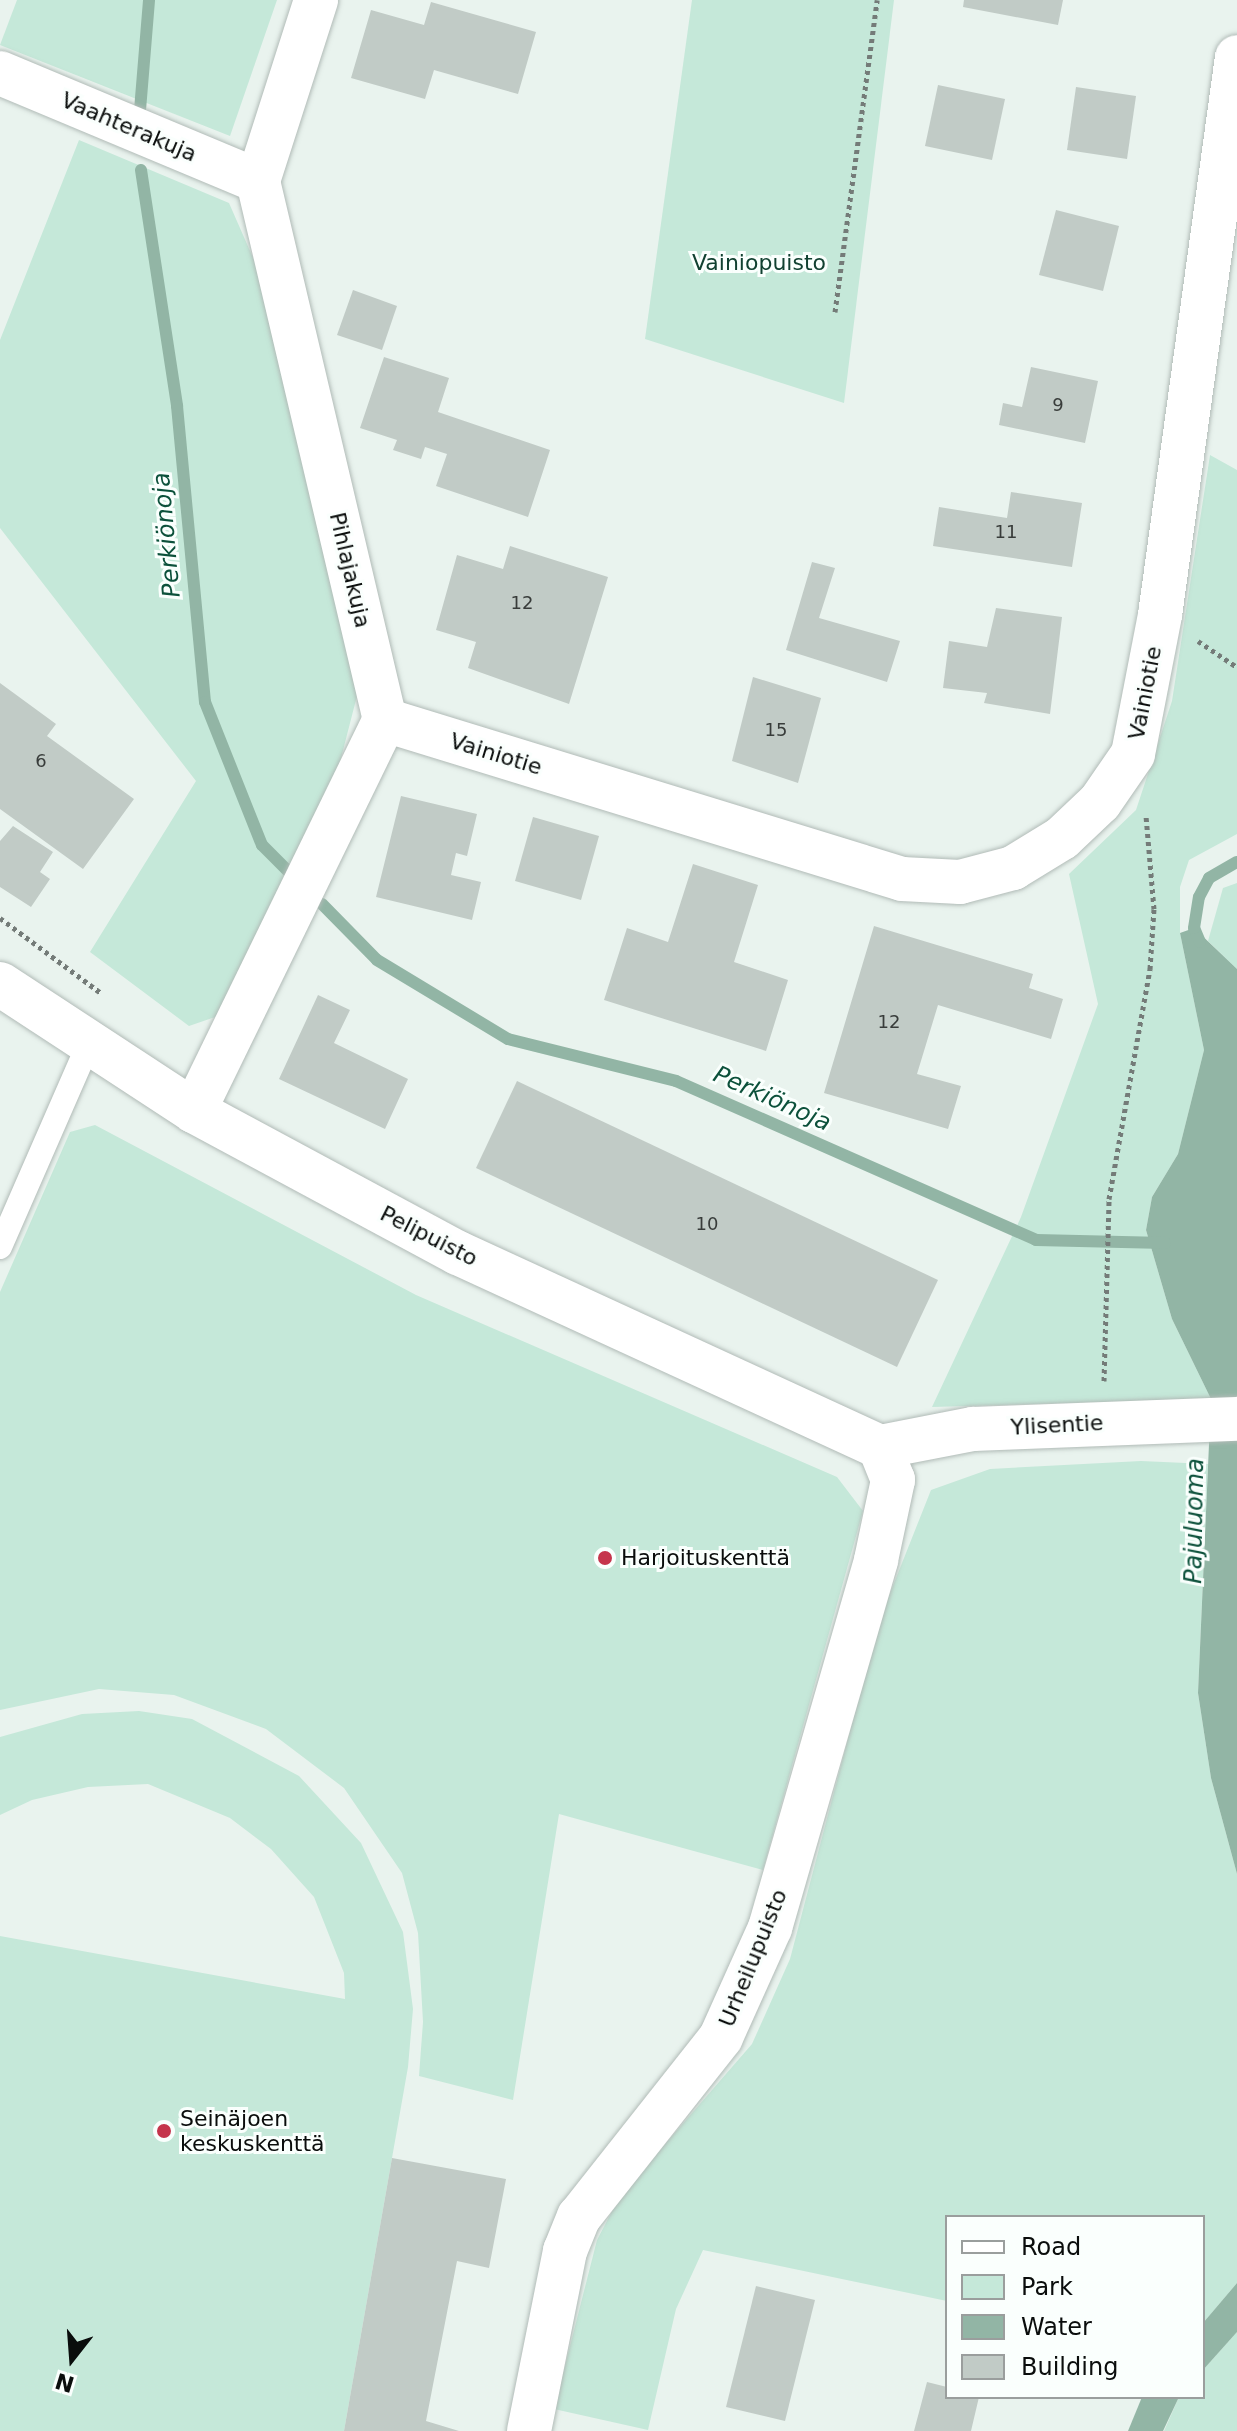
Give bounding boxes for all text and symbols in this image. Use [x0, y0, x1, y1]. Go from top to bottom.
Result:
street label: Vaahterakuja [57, 87, 201, 167]
park label: Vainiopuisto [692, 250, 826, 276]
house number: 9 [1052, 394, 1064, 416]
water label: Perkiönoja [147, 471, 187, 599]
street label: Pihlajakuja [324, 510, 376, 630]
house number: 11 [995, 521, 1017, 543]
house number: 12 [511, 592, 533, 614]
street label: Vainiotie [1123, 644, 1167, 742]
house number: 15 [765, 719, 787, 741]
street label: Vainiotie [447, 728, 545, 780]
house number: 6 [35, 750, 47, 772]
house number: 12 [878, 1011, 900, 1033]
water label: Perkiönoja [709, 1060, 835, 1138]
street label: Pelipuisto [376, 1200, 482, 1272]
house number: 10 [696, 1213, 718, 1235]
street label: Ylisentie [1010, 1409, 1104, 1441]
water label: Pajuluoma [1180, 1458, 1210, 1584]
place label: Harjoituskenttä [621, 1545, 790, 1571]
marker: Harjoituskenttä [596, 1549, 614, 1567]
street label: Urheilupuisto [713, 1885, 793, 2031]
place label: Seinäjoen keskuskenttä [180, 2105, 325, 2156]
marker: Seinäjoen keskuskenttä [155, 2122, 173, 2140]
legend [945, 2215, 1205, 2399]
text: Road [1021, 2233, 1081, 2261]
text: Park [1021, 2273, 1073, 2301]
text: Water [1021, 2313, 1092, 2341]
north arrow [32, 2319, 112, 2399]
text: Building [1021, 2353, 1118, 2381]
text: N [52, 2368, 77, 2397]

